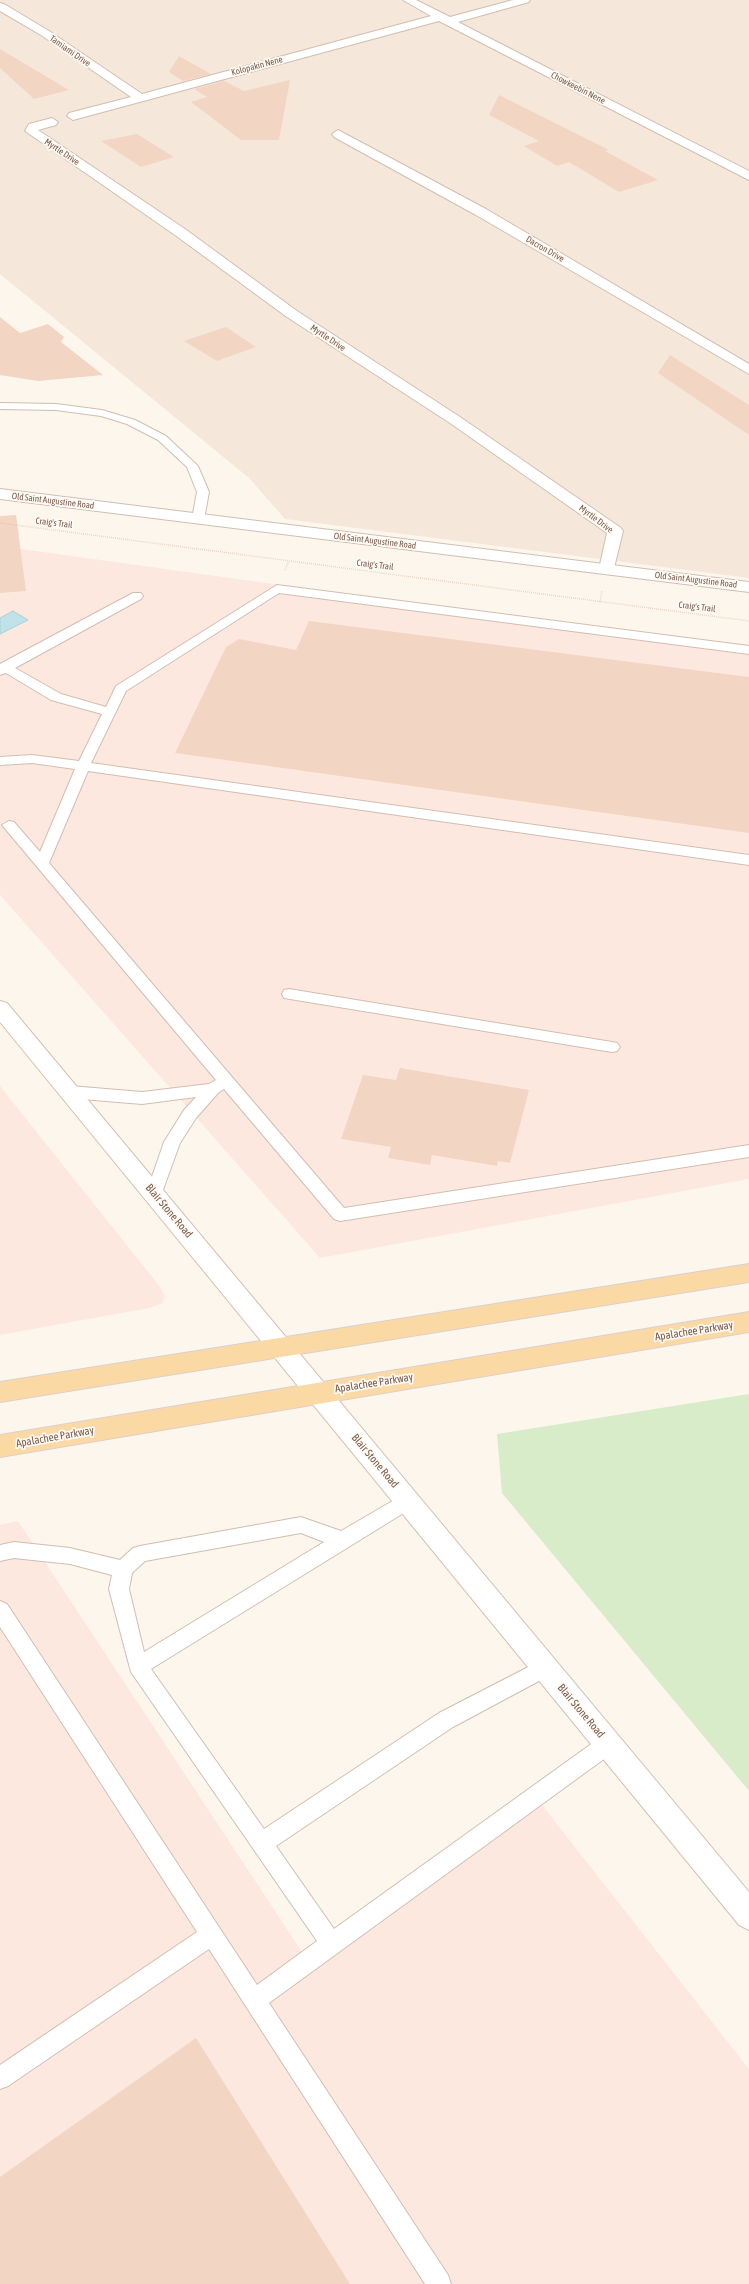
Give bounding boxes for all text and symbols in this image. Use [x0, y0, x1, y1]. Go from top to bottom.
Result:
street label: Tamiami Drive [47, 33, 93, 69]
street label: Kolopakin Nene [230, 54, 284, 78]
street label: Chowkeebin Nene [549, 70, 607, 106]
street label: Myrtle Drive [42, 136, 82, 168]
street label: Dacron Drive [524, 234, 566, 264]
street label: Myrtle Drive [308, 322, 348, 354]
street label: Old Saint Augustine Road [11, 491, 95, 511]
street label: Myrtle Drive [577, 503, 615, 535]
street label: Craig's Trail [35, 515, 73, 531]
street label: Old Saint Augustine Road [333, 531, 417, 551]
street label: Craig's Trail [356, 557, 394, 573]
street label: Old Saint Augustine Road [654, 570, 738, 590]
street label: Craig's Trail [678, 599, 716, 615]
street label: Blair Stone Road [143, 1181, 195, 1241]
street label: Apalachee Parkway [654, 1318, 734, 1344]
street label: Apalachee Parkway [334, 1370, 414, 1396]
street label: Apalachee Parkway [15, 1424, 95, 1450]
street label: Blair Stone Road [349, 1431, 401, 1491]
street label: Blair Stone Road [555, 1681, 607, 1741]

